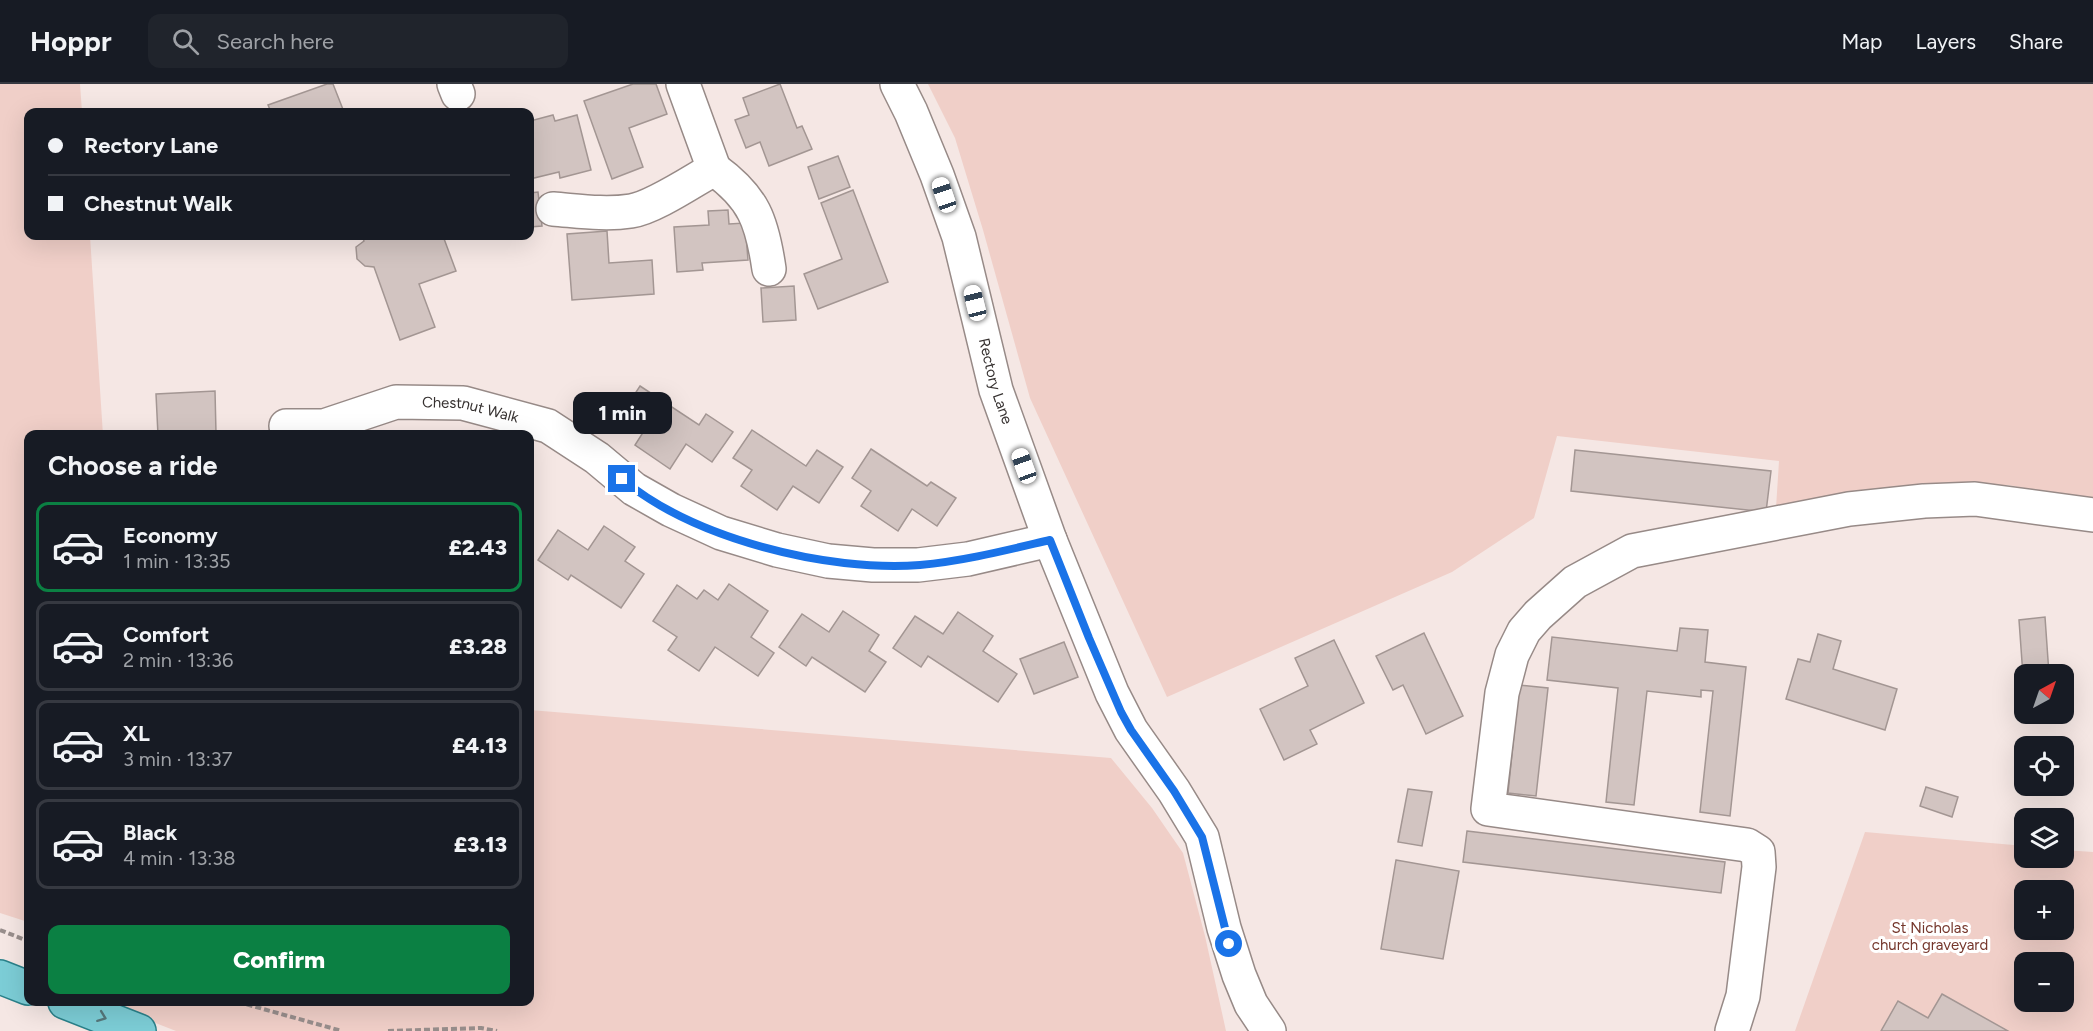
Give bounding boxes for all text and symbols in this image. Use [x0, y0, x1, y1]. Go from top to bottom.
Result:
search box [148, 14, 568, 68]
text: Hoppr [30, 24, 112, 58]
icon: search [169, 25, 202, 58]
text: Search here [217, 28, 334, 55]
text: Map [1842, 29, 1882, 54]
text: Layers [1915, 29, 1976, 54]
text: Share [2009, 29, 2063, 54]
text: Rectory Lane [84, 132, 218, 159]
car [930, 175, 958, 215]
text: Chestnut Walk [84, 190, 233, 217]
car [962, 283, 988, 323]
street label: Rectory Lane [975, 336, 1017, 427]
callout: 1 min [572, 392, 672, 434]
street label: Chestnut Walk [422, 393, 521, 427]
text: 1 min [599, 401, 646, 425]
car [1009, 446, 1039, 486]
text: Choose a ride [48, 449, 217, 482]
route end [608, 465, 635, 492]
icon: car [51, 520, 105, 574]
text: Economy [123, 522, 218, 549]
text: £2.43 [449, 534, 507, 561]
text: 1 min · 13:35 [123, 549, 231, 573]
icon: car [51, 619, 105, 673]
text: Comfort [123, 621, 209, 648]
text: £3.28 [449, 633, 507, 660]
text: 2 min · 13:36 [123, 648, 233, 672]
north arrow [2014, 664, 2074, 724]
map controls [2014, 664, 2074, 1012]
icon: car [51, 718, 105, 772]
text: XL [123, 720, 150, 747]
text: £4.13 [452, 732, 507, 759]
button: locate [2014, 736, 2074, 796]
text: 3 min · 13:37 [123, 747, 232, 771]
button: layers [2014, 808, 2074, 868]
icon: car [51, 817, 105, 871]
text: Black [123, 819, 177, 846]
text: £3.13 [454, 831, 507, 858]
text: 4 min · 13:38 [123, 846, 236, 870]
button: + [2014, 880, 2074, 940]
park label: St Nicholas church graveyard [1872, 919, 1988, 954]
button: Confirm [48, 925, 510, 994]
route start [1215, 930, 1242, 957]
button: − [2014, 952, 2074, 1012]
one-way arrow [96, 1009, 107, 1022]

